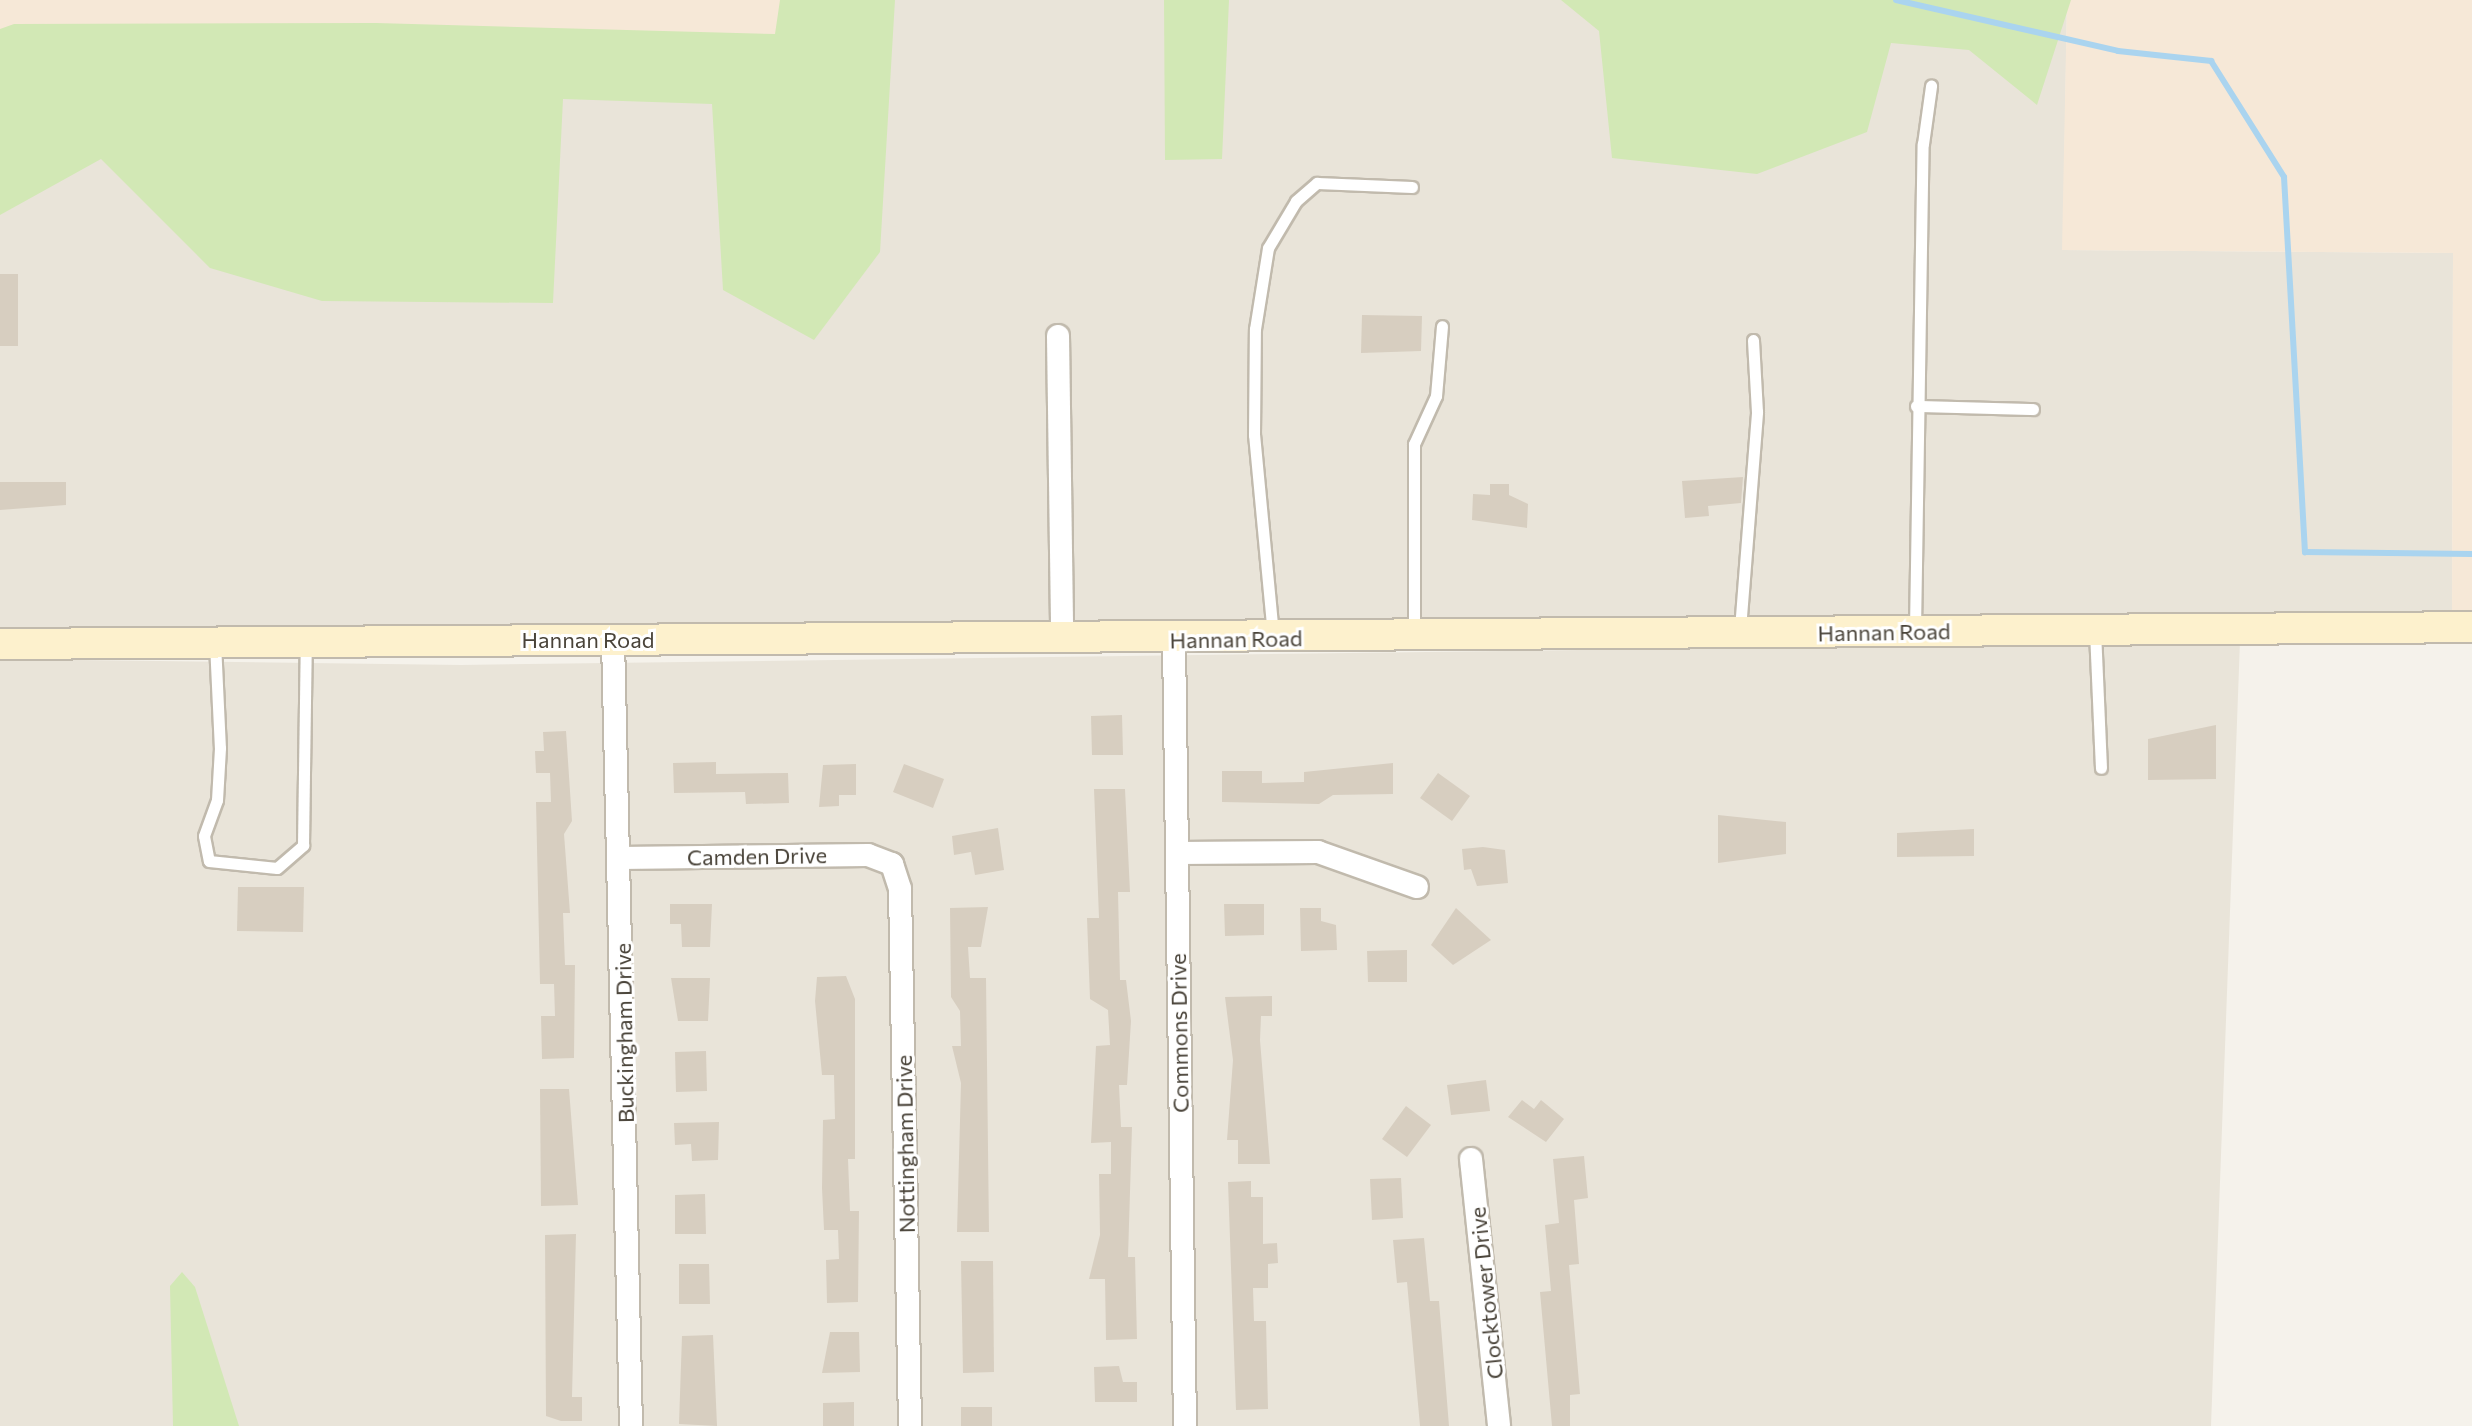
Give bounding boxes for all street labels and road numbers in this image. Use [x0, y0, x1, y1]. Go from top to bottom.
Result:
street label: Hannan Road [1817, 618, 1951, 646]
street label: Hannan Road [1169, 625, 1303, 653]
street label: Hannan Road [522, 627, 654, 653]
street label: Camden Drive [687, 842, 827, 870]
street label: Buckingham Drive [609, 943, 639, 1123]
street label: Commons Drive [1164, 953, 1194, 1113]
street label: Nottingham Drive [890, 1055, 920, 1233]
street label: Clocktower Drive [1464, 1205, 1508, 1381]

